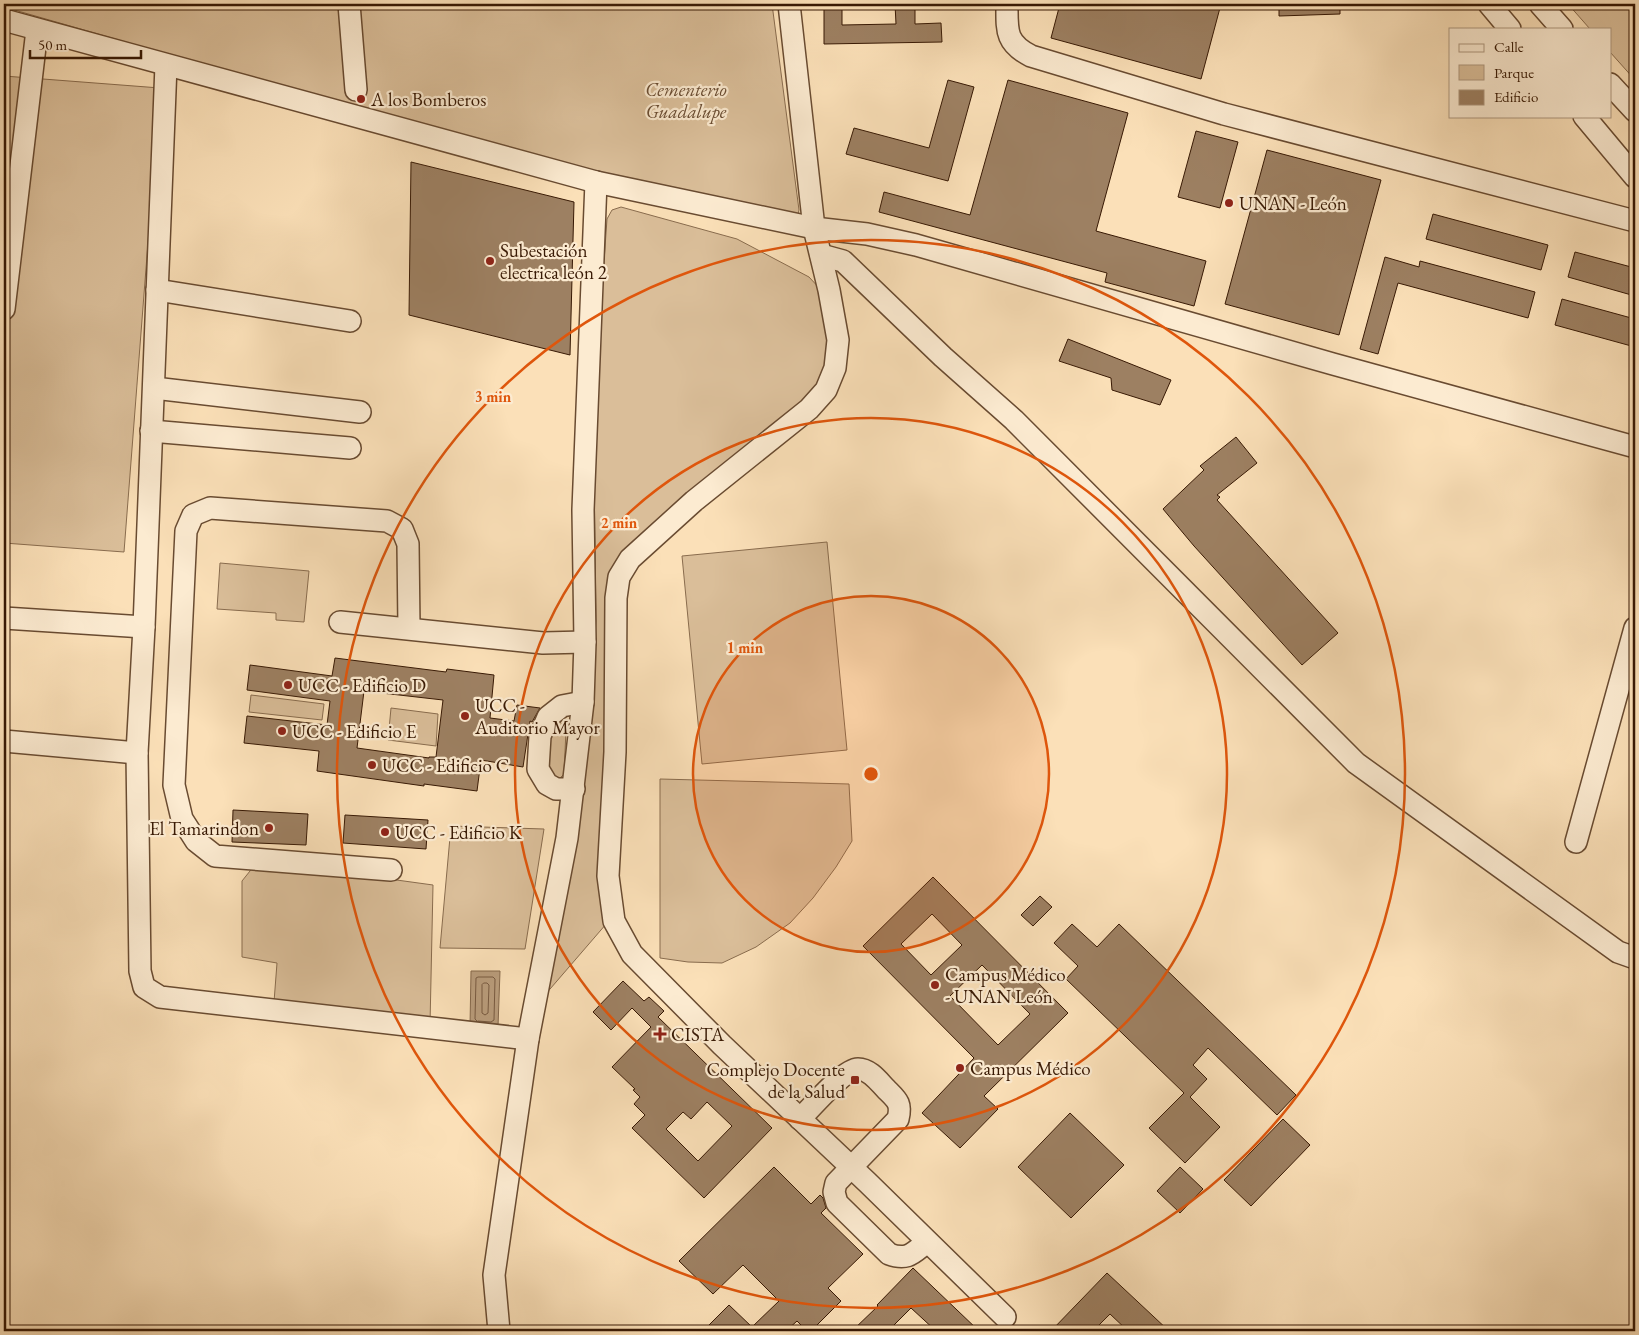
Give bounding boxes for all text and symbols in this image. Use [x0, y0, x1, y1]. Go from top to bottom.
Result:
scale bar [30, 28, 141, 60]
legend [1449, 28, 1612, 118]
text: 50 m [38, 35, 67, 54]
text: Calle [1494, 37, 1524, 56]
text: Parque [1494, 63, 1534, 82]
park label: Cementerio Guadalupe [645, 77, 727, 124]
place label: A los Bomberos [370, 87, 486, 112]
text: Edificio [1494, 87, 1538, 106]
marker: A los Bomberos [355, 93, 367, 105]
place label: UNAN - León [1239, 191, 1347, 216]
marker: UNAN - León [1223, 197, 1235, 209]
place label: Subestación electrica león 2 [500, 238, 607, 285]
marker: Subestación electrica león 2 [484, 255, 496, 267]
text: 3 min [475, 387, 512, 406]
text: 2 min [601, 513, 638, 532]
text: 1 min [727, 638, 764, 657]
place label: UCC - Edificio D [298, 673, 426, 698]
marker: UCC - Edificio D [282, 679, 294, 691]
place label: UCC - Auditorio Mayor [474, 693, 600, 740]
marker: UCC - Auditorio Mayor [459, 710, 471, 722]
place label: UCC - Edificio E [292, 719, 417, 744]
marker: UCC - Edificio E [276, 725, 288, 737]
place label: UCC - Edificio C [382, 753, 509, 778]
marker: UCC - Edificio C [366, 759, 378, 771]
centre of rings [862, 765, 880, 783]
place label: El Tamarindon [149, 816, 259, 841]
place label: UCC - Edificio K [395, 820, 523, 845]
marker: El Tamarindon [263, 822, 275, 834]
marker: UCC - Edificio K [379, 826, 391, 838]
place label: Campus Médico - UNAN León [945, 962, 1066, 1009]
marker: Campus Médico - UNAN León [929, 979, 941, 991]
place label: CISTA [671, 1022, 725, 1047]
marker: CISTA [653, 1027, 667, 1041]
place label: Campus Médico [970, 1056, 1091, 1081]
place label: Complejo Docente de la Salud [706, 1057, 845, 1104]
marker: Campus Médico [954, 1062, 966, 1074]
marker: Complejo Docente de la Salud [849, 1074, 861, 1086]

